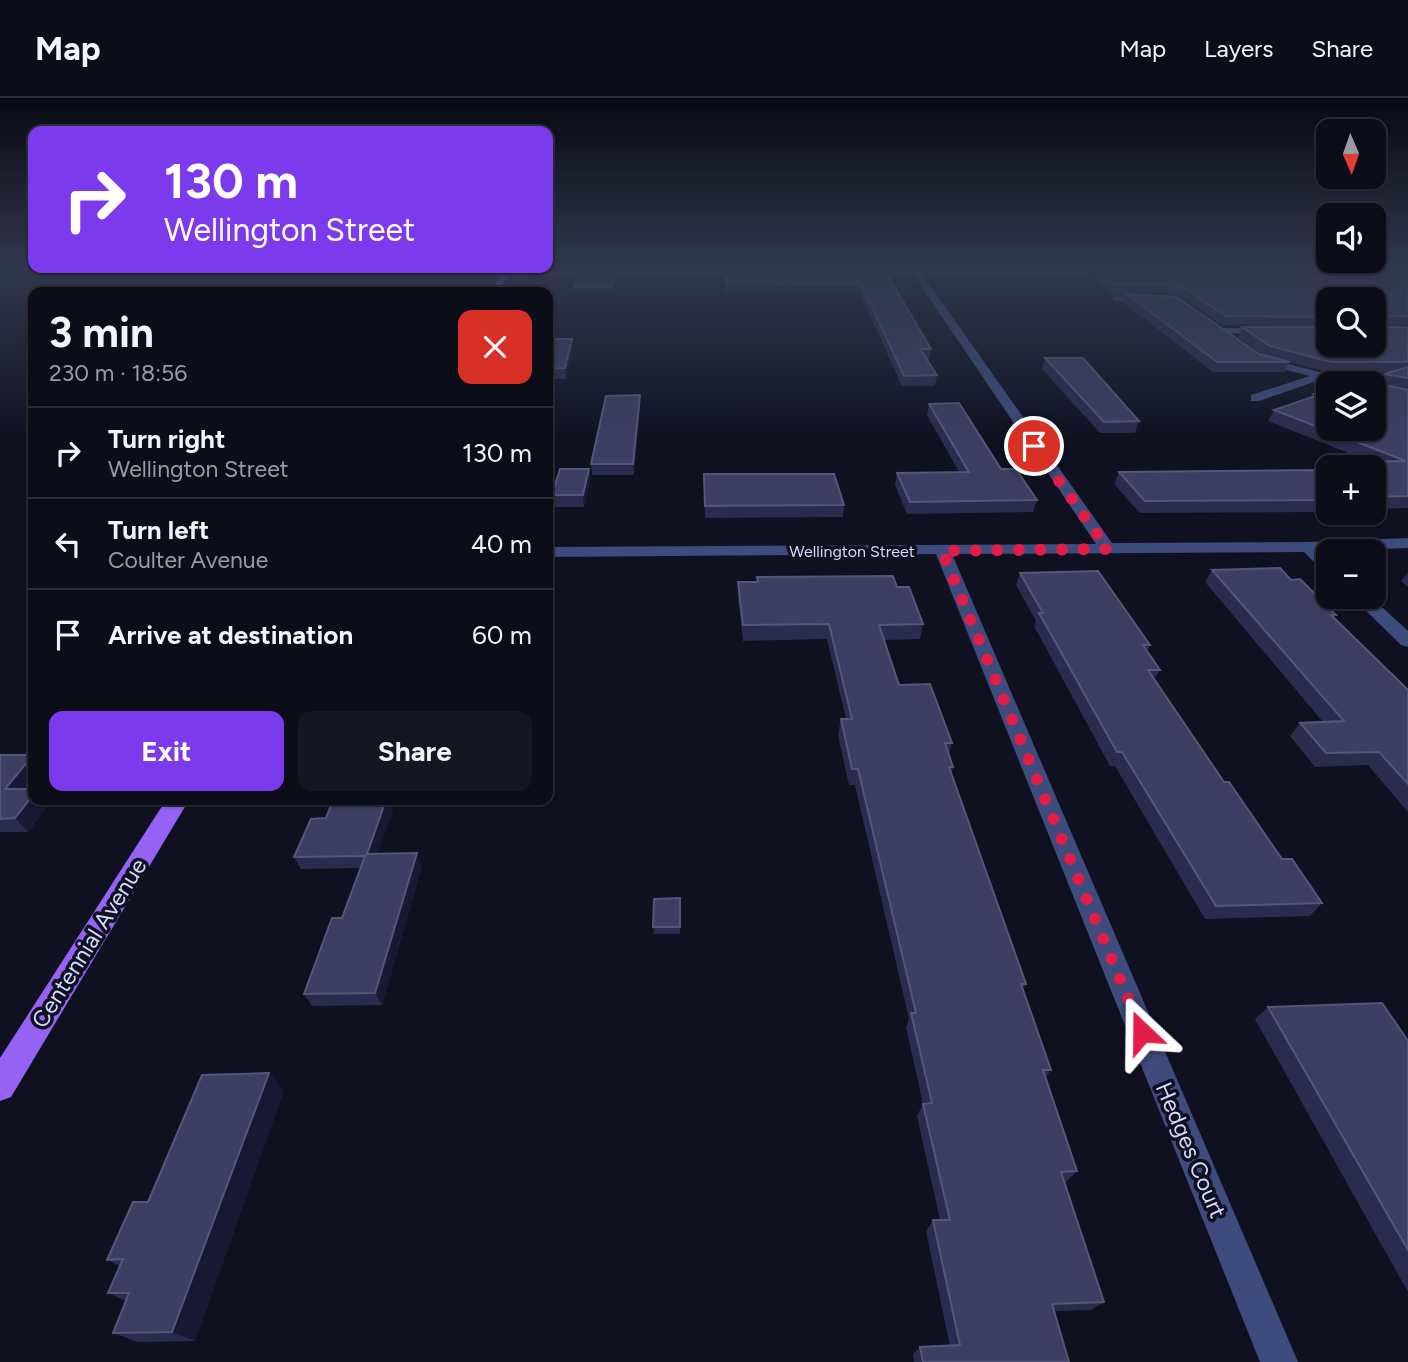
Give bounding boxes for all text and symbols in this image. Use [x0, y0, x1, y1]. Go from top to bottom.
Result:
text: Map [35, 29, 101, 68]
text: Map [1119, 34, 1166, 63]
text: Layers [1204, 34, 1273, 63]
text: Share [1311, 34, 1373, 63]
north arrow [1316, 119, 1386, 189]
map controls [1316, 119, 1386, 609]
text: 130 m [164, 151, 298, 210]
icon: right [49, 154, 140, 245]
button: sound [1316, 203, 1386, 273]
text: Wellington Street [164, 211, 415, 249]
button: search [1316, 287, 1386, 357]
text: 3 min [49, 307, 154, 358]
button: close [458, 310, 532, 384]
text: 230 m · 18:56 [49, 359, 187, 387]
button: layers [1316, 371, 1386, 441]
pin [1004, 416, 1064, 476]
text: Turn right [108, 423, 225, 455]
icon: arrive [1015, 427, 1053, 465]
icon: right [49, 434, 87, 472]
text: 130 m [462, 437, 532, 469]
text: Wellington Street [108, 455, 288, 483]
button: + [1316, 455, 1386, 525]
text: Turn left [108, 514, 209, 546]
icon: left [49, 525, 87, 563]
text: 40 m [471, 528, 532, 560]
button: − [1316, 539, 1386, 609]
street label: Wellington Street [789, 542, 915, 561]
text: Coulter Avenue [108, 546, 268, 574]
icon: arrive [49, 616, 87, 654]
text: Arrive at destination [108, 619, 353, 651]
text: 60 m [472, 619, 532, 651]
button: Exit [49, 711, 284, 791]
button: Share [298, 711, 532, 791]
street label: Centennial Avenue [26, 853, 152, 1033]
position arrow [1105, 995, 1179, 1069]
street label: Hedges Court [1150, 1078, 1232, 1222]

